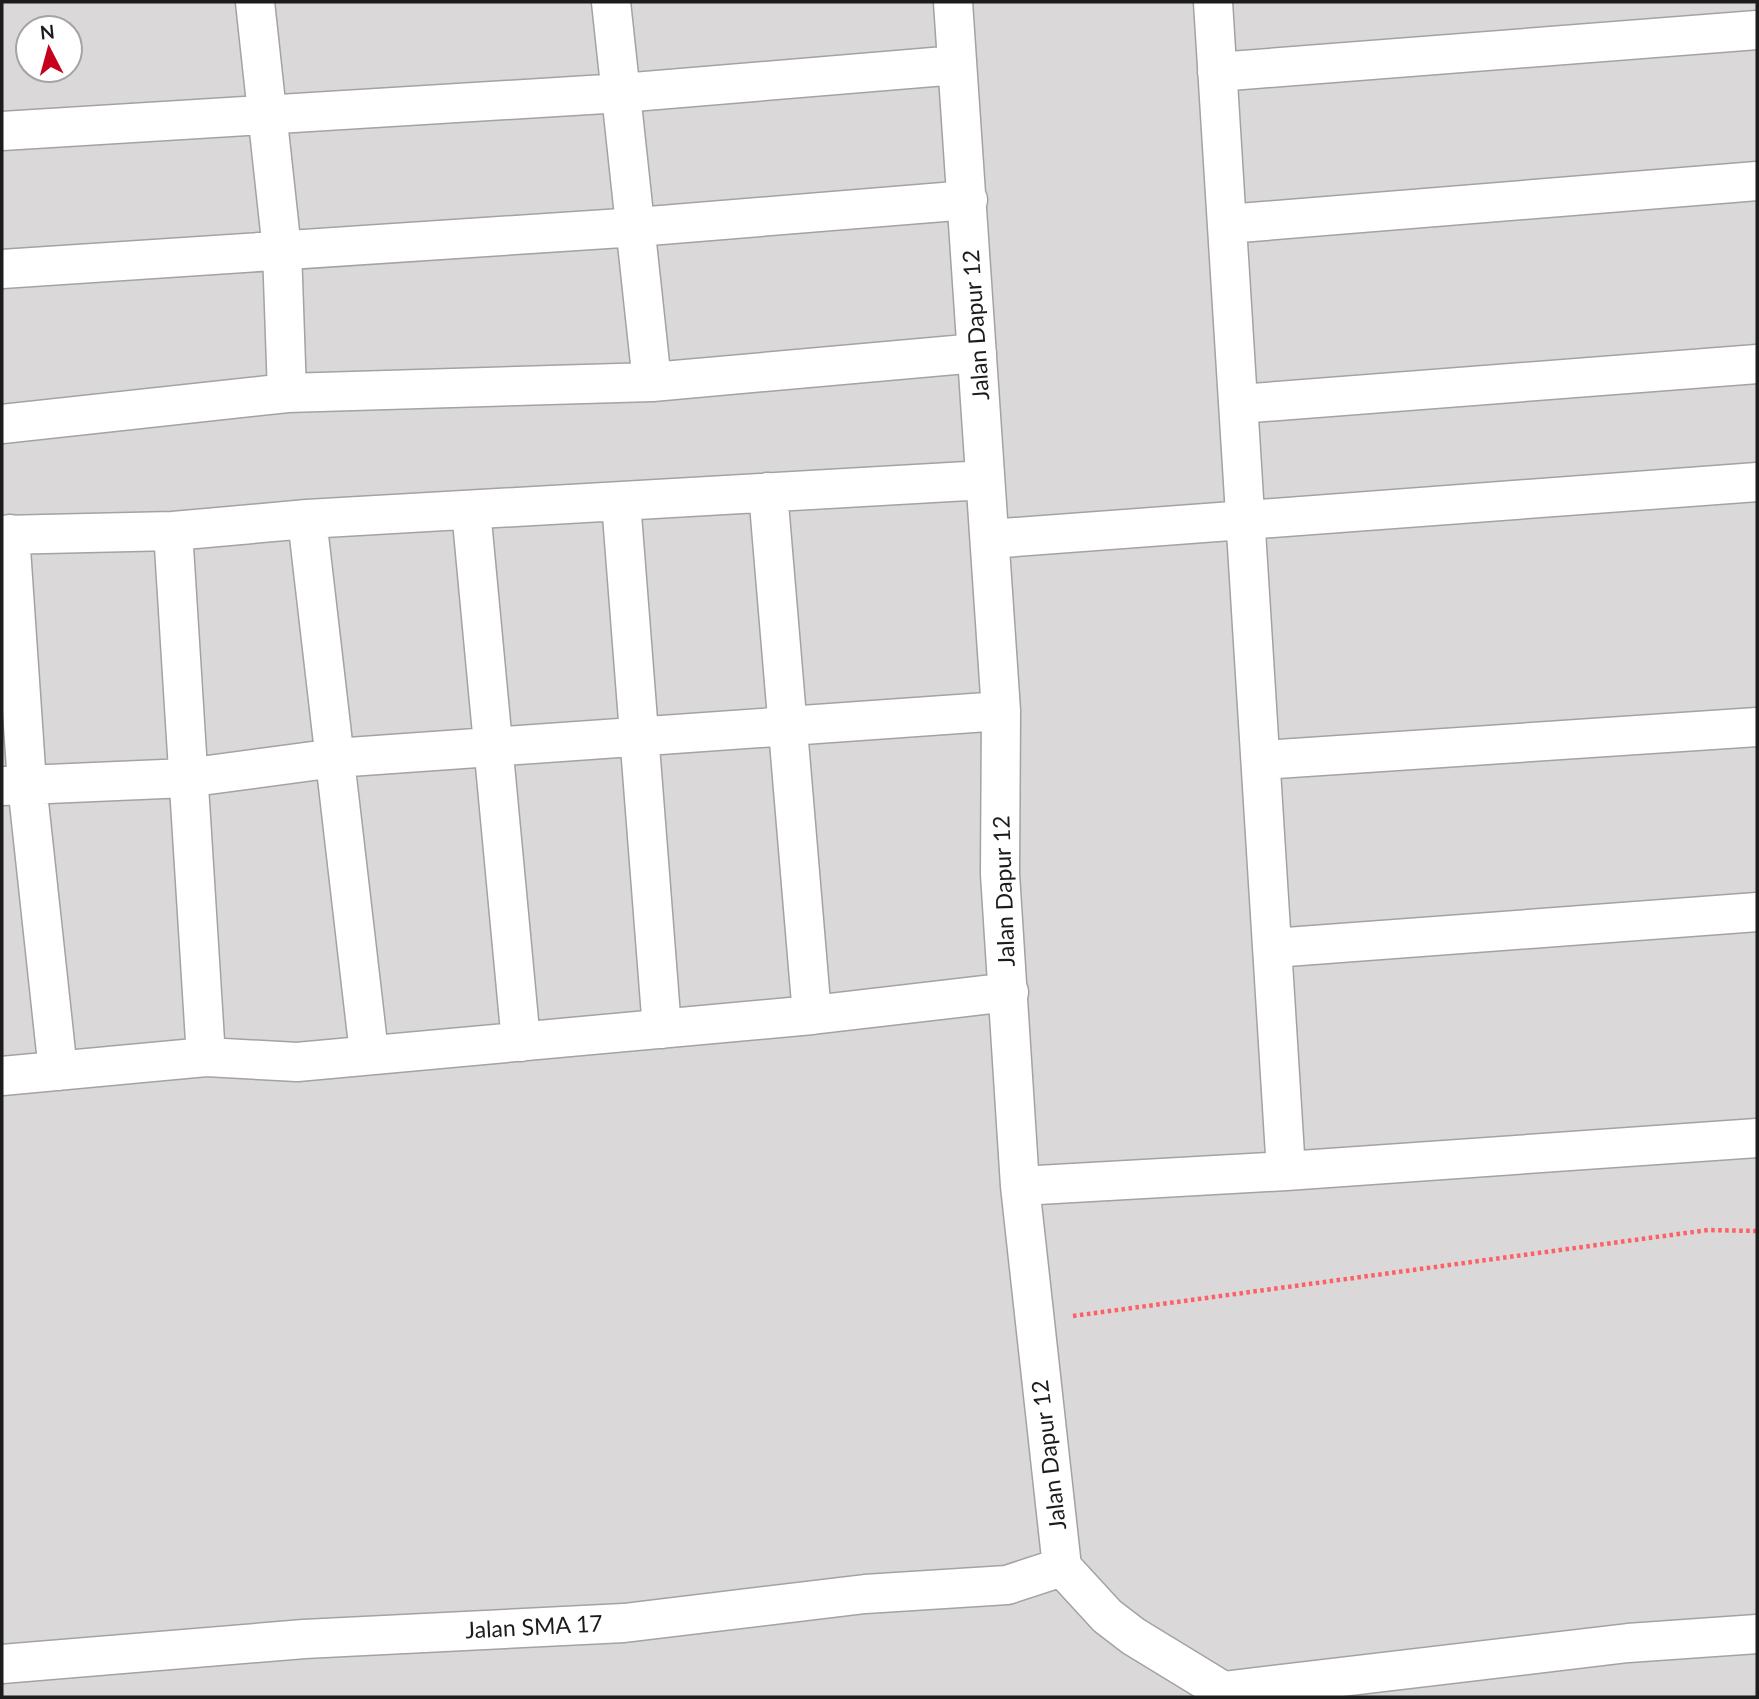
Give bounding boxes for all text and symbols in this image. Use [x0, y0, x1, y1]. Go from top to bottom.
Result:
north arrow [14, 14, 84, 84]
text: N [39, 19, 56, 44]
street label: Jalan Dapur 12 [956, 249, 994, 401]
street label: Jalan Dapur 12 [986, 815, 1020, 967]
street label: Jalan Dapur 12 [1025, 1378, 1071, 1532]
street label: Jalan SMA 17 [465, 1608, 603, 1644]

